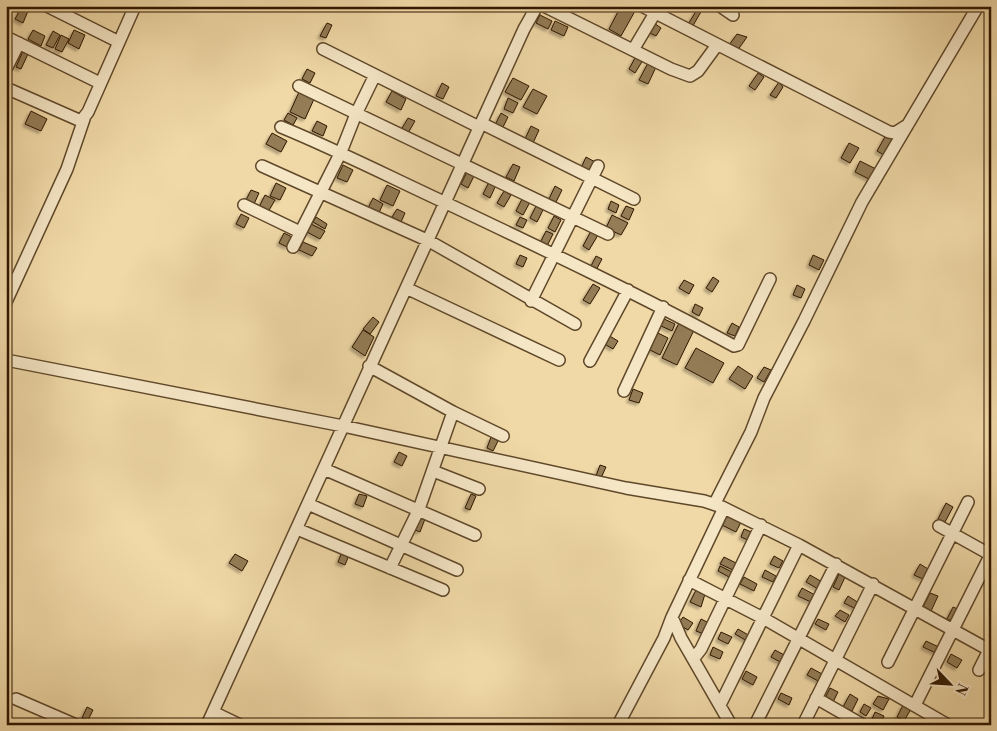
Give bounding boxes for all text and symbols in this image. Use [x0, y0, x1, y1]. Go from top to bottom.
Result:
north arrow [924, 658, 974, 708]
text: N [950, 680, 971, 698]

